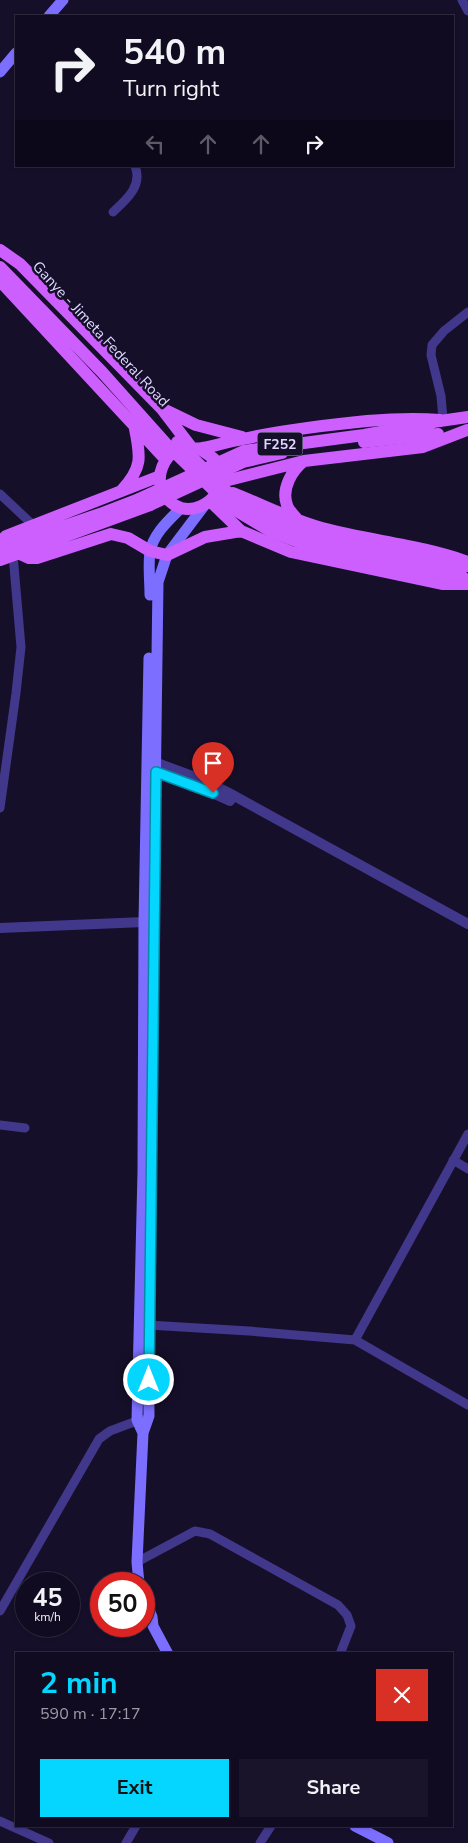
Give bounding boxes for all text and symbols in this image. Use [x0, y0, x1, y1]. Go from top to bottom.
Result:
text: 540 m [123, 29, 226, 76]
icon: right [40, 35, 105, 100]
text: Turn right [123, 74, 219, 104]
icon: left [141, 130, 169, 158]
icon: ahead [194, 130, 222, 158]
icon: ahead [247, 130, 275, 158]
icon: right [300, 130, 328, 158]
street label: Ganye - Jimeta Federal Road [28, 257, 174, 411]
road number: F252 [258, 432, 302, 456]
pin [192, 742, 234, 793]
icon: arrive [199, 749, 227, 777]
position arrow [122, 1353, 174, 1405]
speed limit sign: 50 [90, 1572, 155, 1637]
text: 45 [32, 1581, 63, 1615]
text: km/h [34, 1609, 61, 1625]
text: 2 min [40, 1663, 118, 1704]
button: close [376, 1669, 428, 1721]
text: 590 m · 17:17 [40, 1703, 141, 1725]
button: Exit [40, 1759, 229, 1817]
button: Share [239, 1759, 428, 1817]

